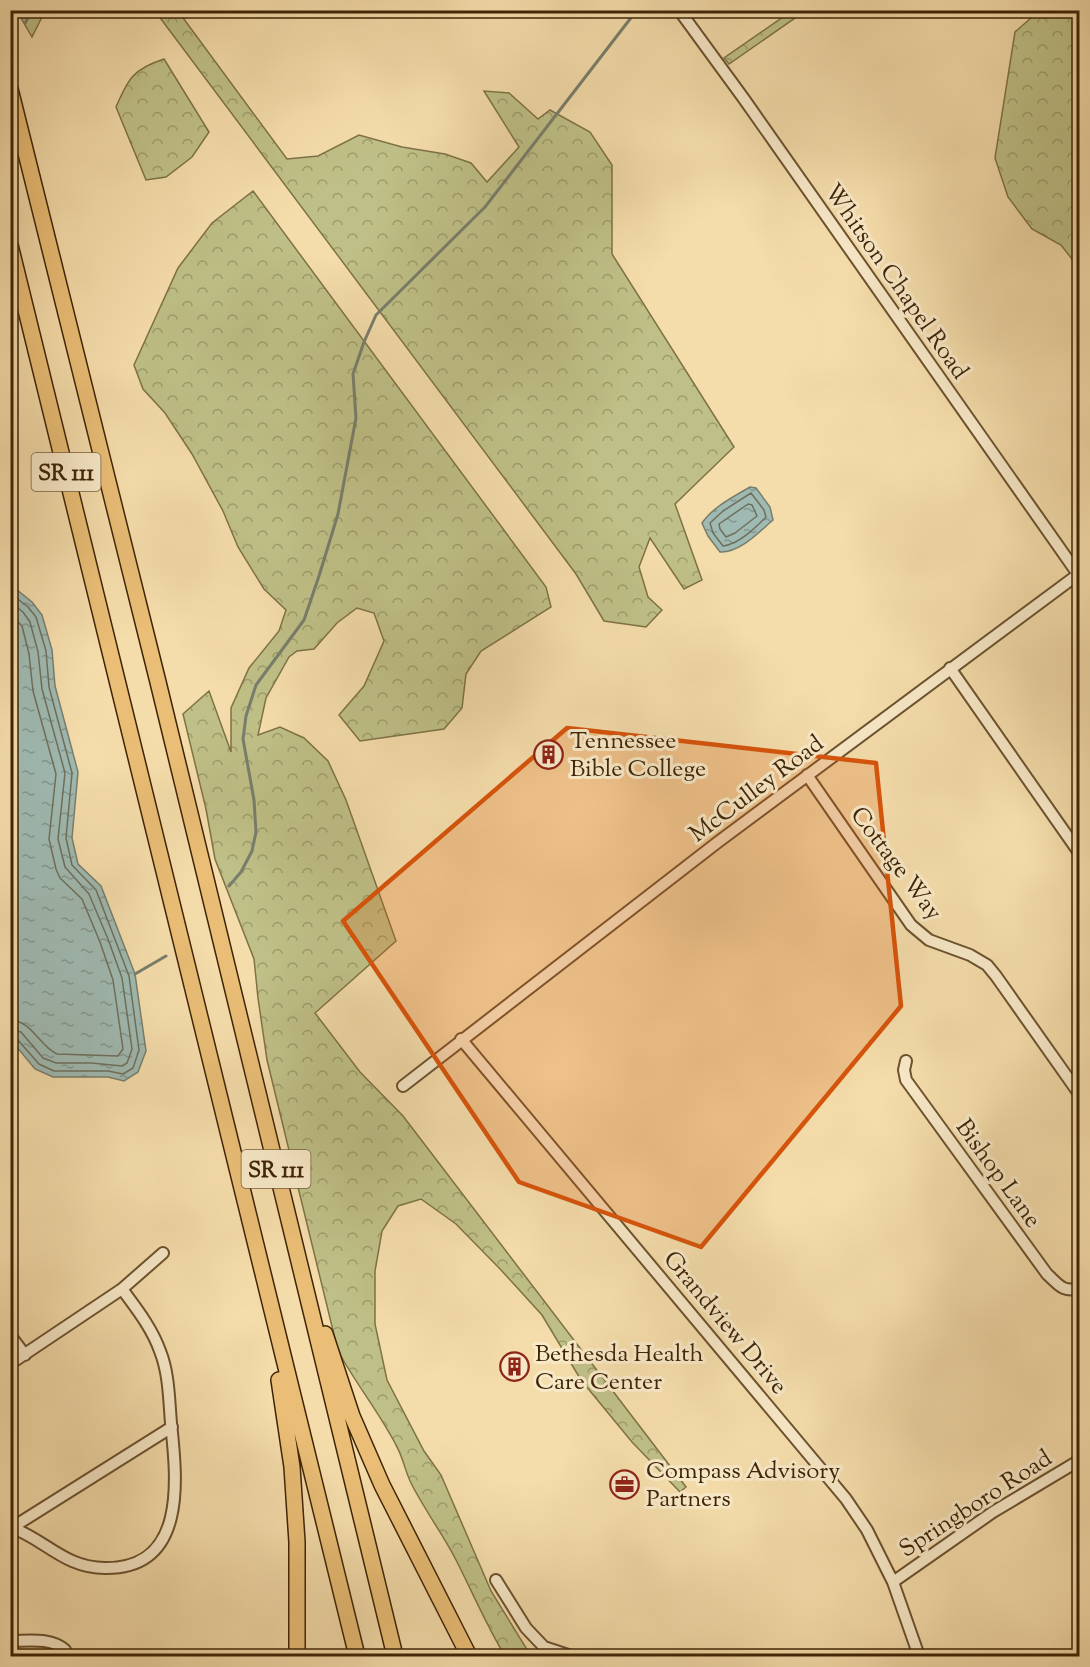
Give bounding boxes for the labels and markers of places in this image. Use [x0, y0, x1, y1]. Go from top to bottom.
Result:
place label: Tennessee Bible College [570, 725, 706, 787]
building icon: Tennessee Bible College [533, 738, 565, 770]
place label: Bethesda Health Care Center [535, 1338, 704, 1400]
building icon: Bethesda Health Care Center [498, 1351, 530, 1383]
place label: Compass Advisory Partners [646, 1455, 840, 1517]
office icon: Compass Advisory Partners [609, 1468, 641, 1500]

